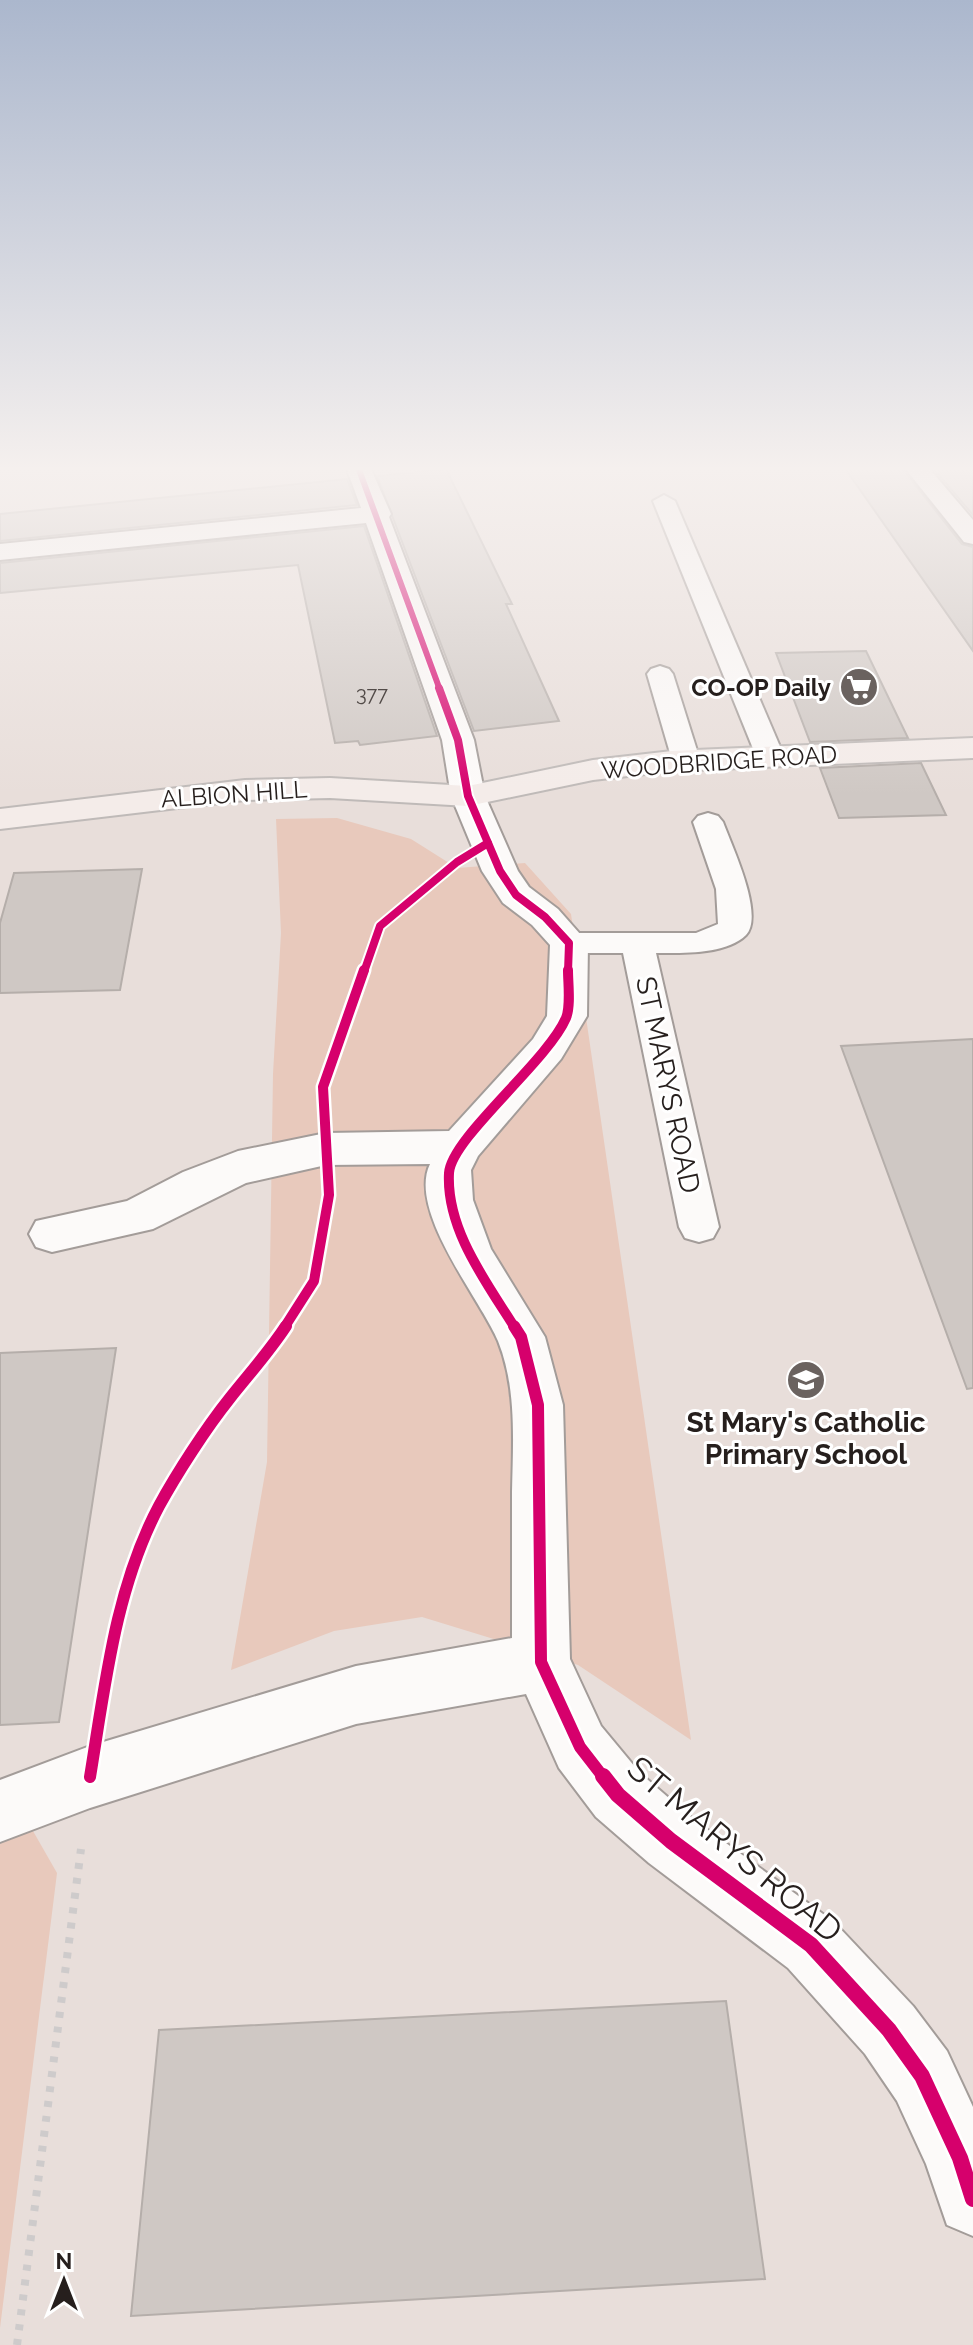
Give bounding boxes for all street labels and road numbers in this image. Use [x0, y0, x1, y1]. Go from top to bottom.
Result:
street label: WOODBRIDGE ROAD [600, 739, 838, 785]
street label: ALBION HILL [160, 774, 308, 814]
street label: ST MARYS ROAD [629, 974, 707, 1196]
street label: ST MARYS ROAD [620, 1748, 850, 1950]

